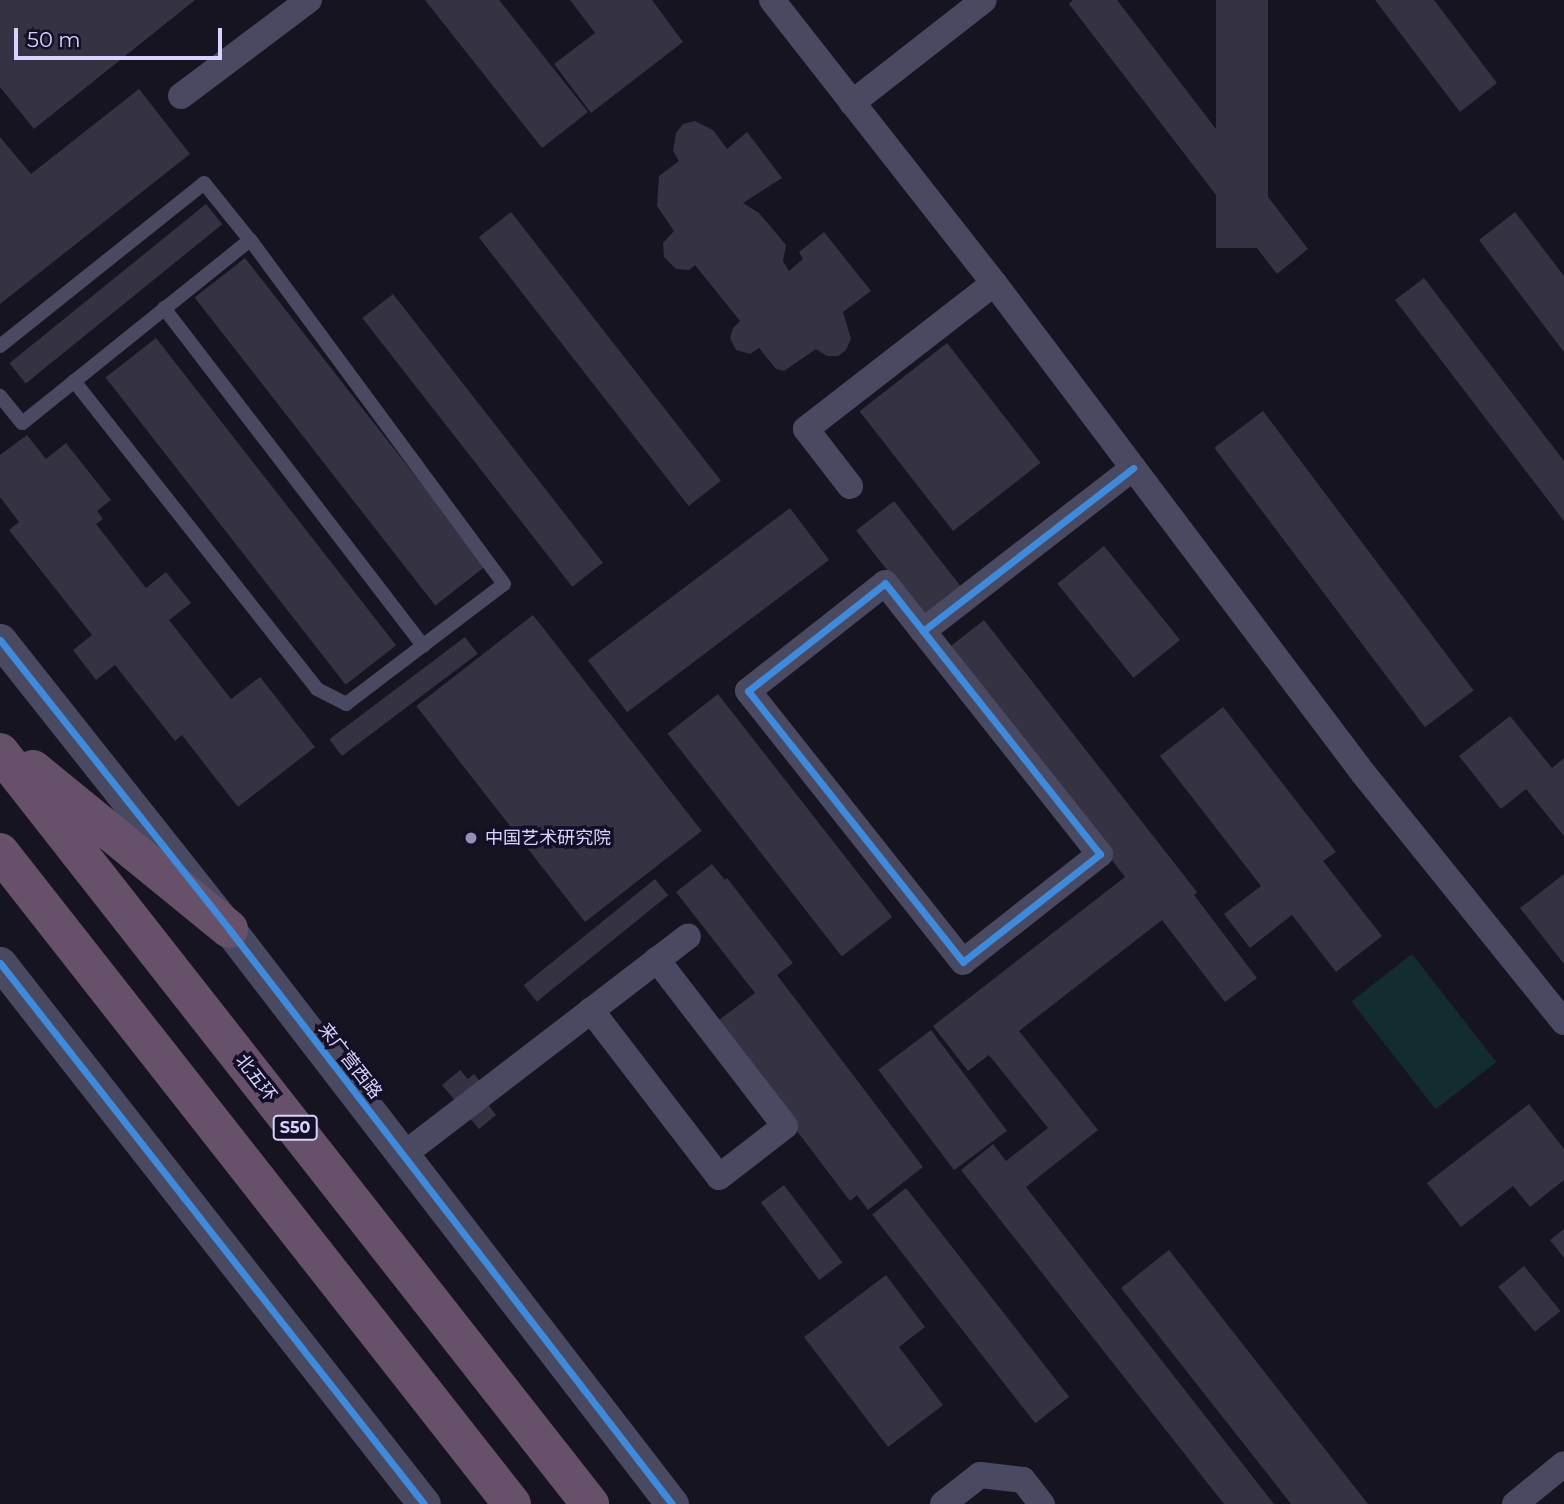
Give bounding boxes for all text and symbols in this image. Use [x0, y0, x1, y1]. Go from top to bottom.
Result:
scale bar [18, 14, 226, 58]
text: 50 m [27, 27, 81, 52]
place label: 中国艺术研究院 [485, 827, 611, 849]
marker: 中国艺术研究院 [463, 830, 479, 846]
street label: 来广营西路 [314, 1019, 386, 1103]
street label: 北五环 [231, 1050, 281, 1106]
road number: S50 [272, 1116, 318, 1140]

